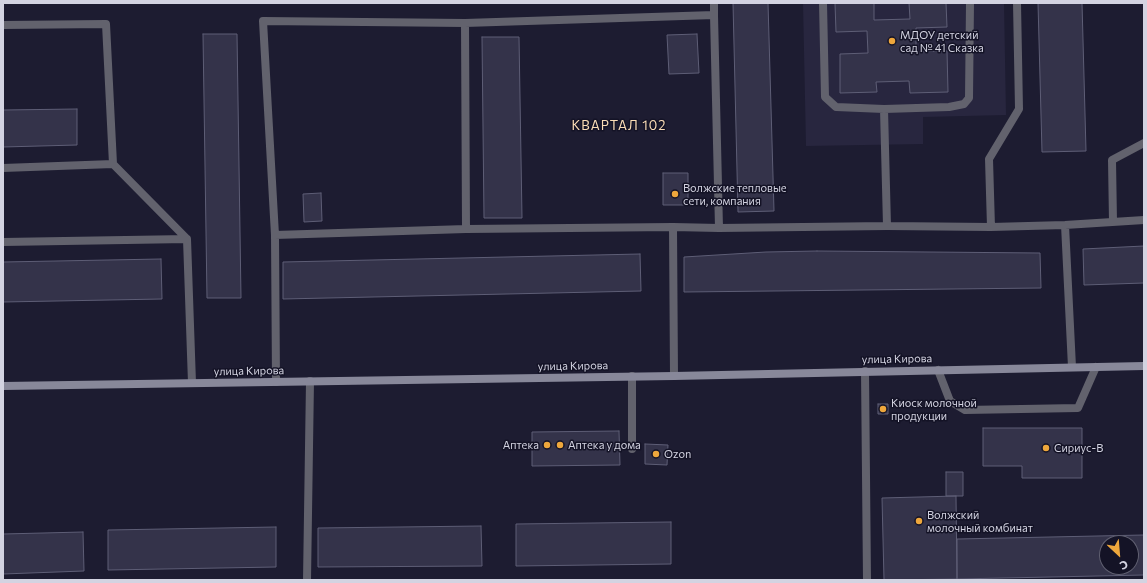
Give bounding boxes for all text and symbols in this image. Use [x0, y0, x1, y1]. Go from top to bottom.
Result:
place label: МДОУ детский сад № 41 Сказка [900, 28, 984, 54]
marker: МДОУ детский сад № 41 Сказка [887, 36, 897, 46]
district label: КВАРТАЛ 102 [572, 118, 666, 134]
place label: Волжские тепловые сети, компания [683, 181, 787, 207]
marker: Волжские тепловые сети, компания [670, 189, 680, 199]
street label: улица Кирова [862, 352, 932, 366]
street label: улица Кирова [538, 359, 608, 373]
street label: улица Кирова [214, 364, 284, 378]
place label: Киоск молочной продукции [891, 396, 977, 422]
marker: Киоск молочной продукции [878, 404, 888, 414]
place label: Аптека [503, 438, 539, 452]
place label: Аптека у дома [568, 438, 641, 452]
marker: Аптека [542, 440, 552, 450]
marker: Аптека у дома [555, 440, 565, 450]
place label: Сириус-В [1054, 441, 1103, 455]
marker: Сириус-В [1041, 443, 1051, 453]
place label: Ozon [664, 447, 691, 461]
marker: Ozon [651, 449, 661, 459]
place label: Волжский молочный комбинат [927, 508, 1033, 534]
marker: Волжский молочный комбинат [914, 516, 924, 526]
north arrow [1099, 535, 1139, 575]
text: С [1118, 558, 1130, 573]

